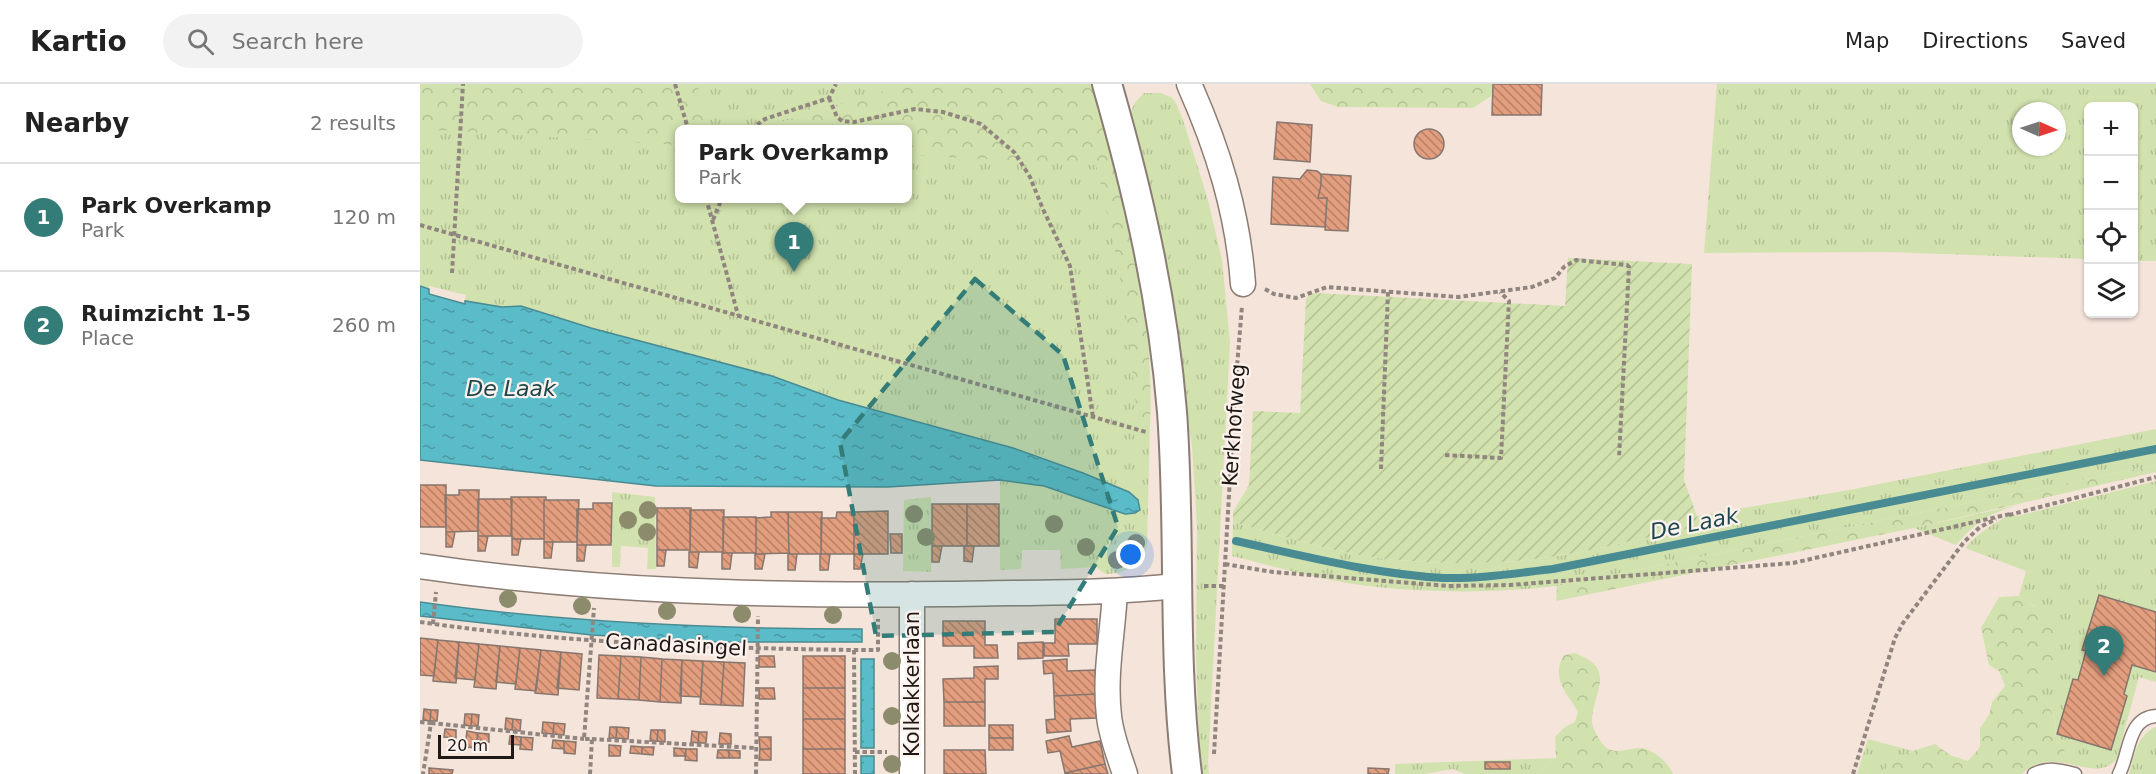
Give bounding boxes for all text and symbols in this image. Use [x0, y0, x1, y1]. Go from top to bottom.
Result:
search box [163, 14, 583, 68]
text: Kartio [30, 25, 127, 58]
icon: search [184, 25, 217, 58]
text: Search here [232, 29, 364, 54]
text: Map [1845, 29, 1889, 53]
text: Directions [1922, 29, 2028, 53]
text: Saved [2061, 29, 2126, 53]
north arrow [2012, 102, 2066, 156]
map controls [2084, 102, 2138, 318]
button: + [2084, 102, 2138, 156]
text: Nearby [24, 108, 129, 138]
text: 2 results [310, 111, 396, 135]
popup [675, 125, 912, 203]
text: Park Overkamp [698, 140, 889, 165]
button: − [2084, 156, 2138, 210]
text: Park [698, 165, 741, 189]
text: Park Overkamp [81, 193, 271, 218]
text: 1 [37, 205, 50, 229]
text: 120 m [332, 205, 396, 229]
button: locate [2084, 210, 2138, 264]
text: Park [81, 218, 124, 242]
pin: 1 [774, 222, 814, 272]
button: layers [2084, 264, 2138, 318]
text: Ruimzicht 1-5 [81, 301, 251, 326]
text: 2 [37, 313, 50, 337]
text: 260 m [332, 313, 396, 337]
text: Place [81, 326, 134, 350]
street label: Kerkhofweg [1218, 363, 1250, 487]
water label: De Laak [466, 376, 557, 401]
water label: De Laak [1648, 502, 1742, 544]
your location [1116, 540, 1145, 569]
street label: Kolkakkerlaan [900, 611, 924, 757]
pin: 2 [2084, 626, 2124, 676]
street label: Canadasingel [604, 629, 748, 661]
scale bar [438, 732, 514, 760]
text: 20 m [447, 736, 488, 755]

